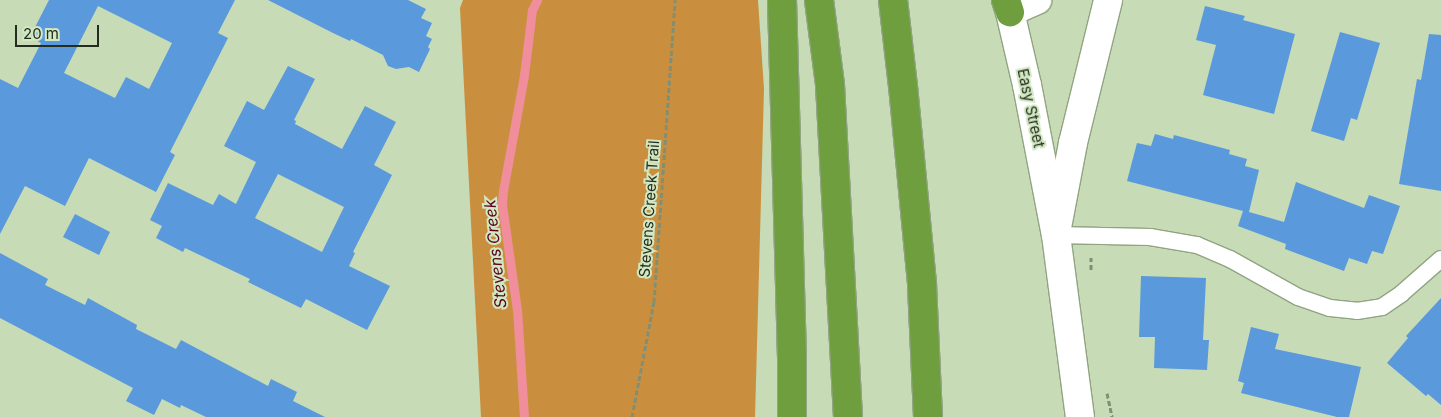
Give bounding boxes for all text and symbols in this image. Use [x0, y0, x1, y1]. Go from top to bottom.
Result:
scale bar [18, 15, 101, 47]
text: 20 m [23, 24, 59, 43]
street label: Easy Street [1014, 67, 1048, 149]
street label: Stevens Creek Trail [635, 140, 663, 278]
water label: Stevens Creek [480, 199, 510, 309]

